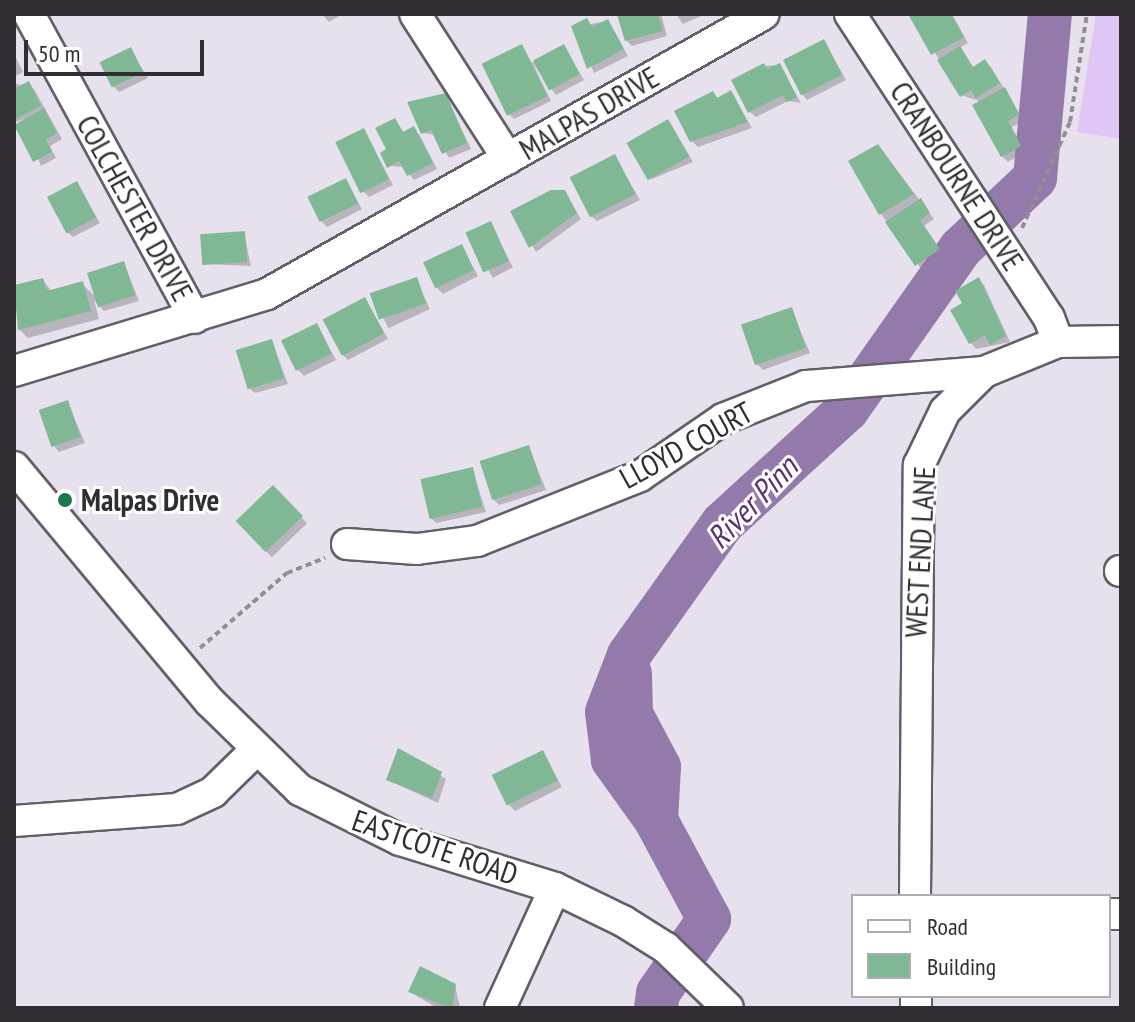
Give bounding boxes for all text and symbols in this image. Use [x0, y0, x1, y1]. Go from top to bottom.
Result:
scale bar [28, 24, 208, 74]
text: 50 m [38, 38, 80, 69]
street label: MALPAS DRIVE [513, 59, 665, 167]
street label: CRANBOURNE DRIVE [883, 75, 1031, 277]
street label: COLCHESTER DRIVE [69, 109, 201, 307]
street label: LLOYD COURT [613, 394, 759, 496]
water label: River Pinn [699, 448, 805, 556]
street label: WEST END LANE [898, 465, 942, 639]
place label: Malpas Drive [81, 482, 219, 518]
marker: Malpas Drive [56, 491, 74, 509]
street label: EASTCOTE ROAD [348, 802, 522, 892]
legend [851, 894, 1111, 998]
text: Road [927, 911, 968, 942]
text: Building [927, 951, 996, 982]

